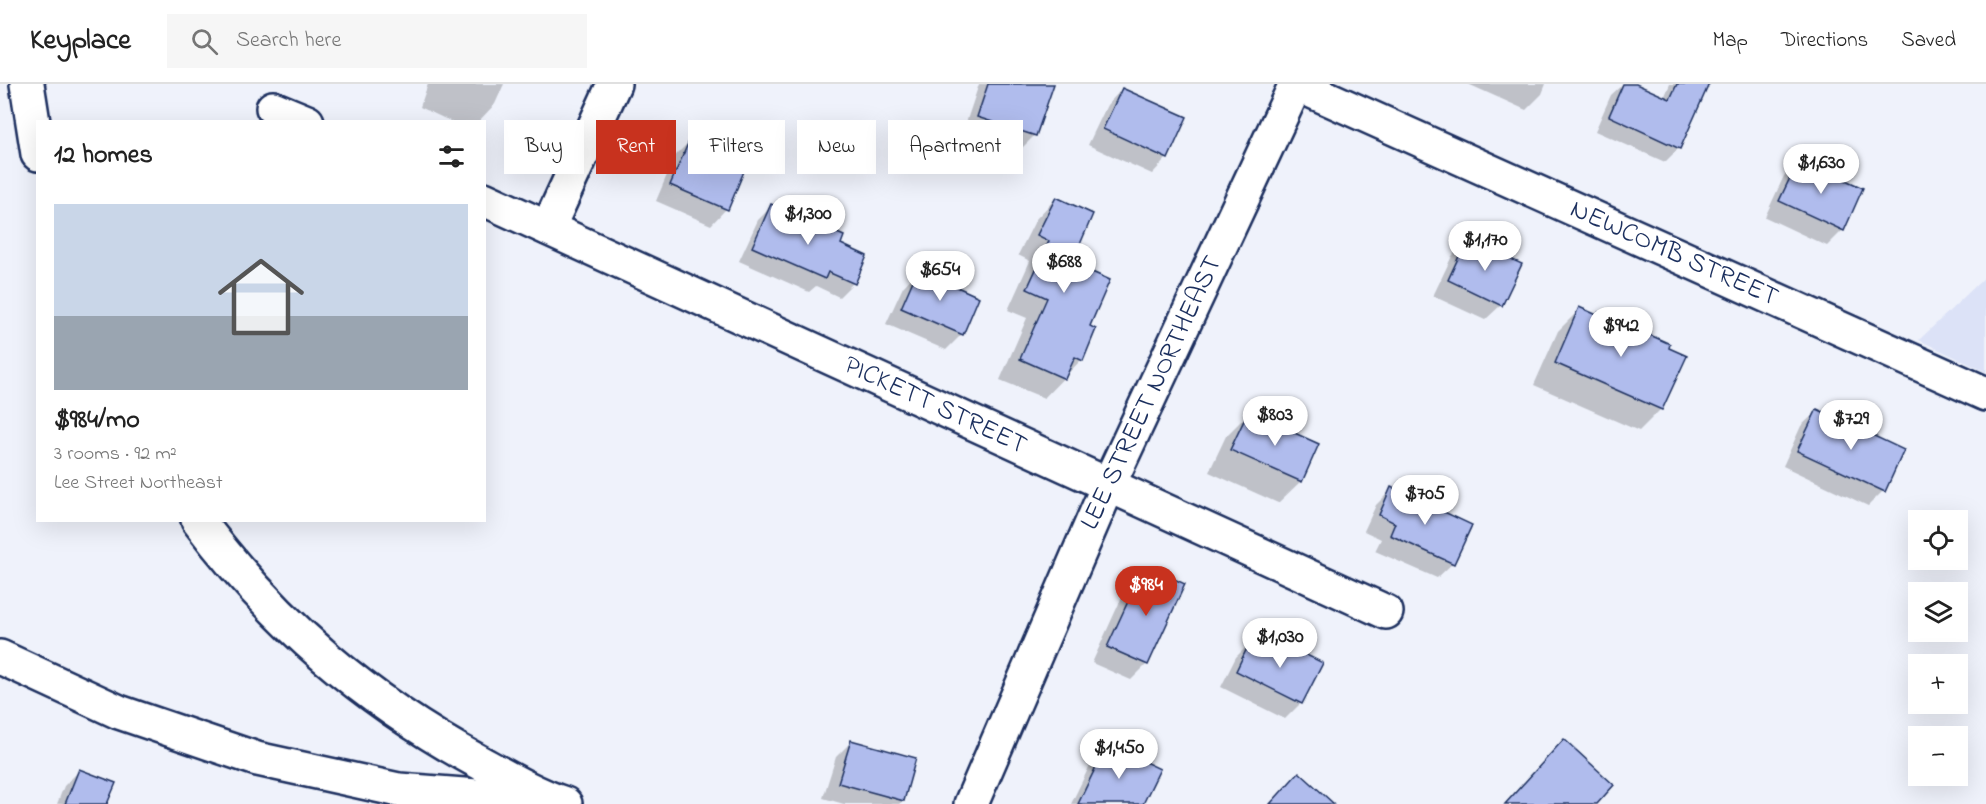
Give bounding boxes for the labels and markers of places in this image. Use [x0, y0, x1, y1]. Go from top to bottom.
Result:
pin: $1,630 [1772, 144, 1870, 195]
pin: $1,300 [759, 195, 857, 246]
pin: $1,170 [1436, 221, 1534, 272]
pin: $688 [1028, 243, 1100, 294]
pin: $654 [904, 251, 976, 302]
pin: $942 [1585, 307, 1657, 358]
pin: $803 [1239, 396, 1311, 447]
pin: $729 [1815, 400, 1887, 451]
pin: $705 [1389, 475, 1461, 526]
pin: $984 [1110, 566, 1182, 617]
pin: $1,030 [1231, 618, 1329, 669]
pin: $1,450 [1070, 729, 1168, 780]

